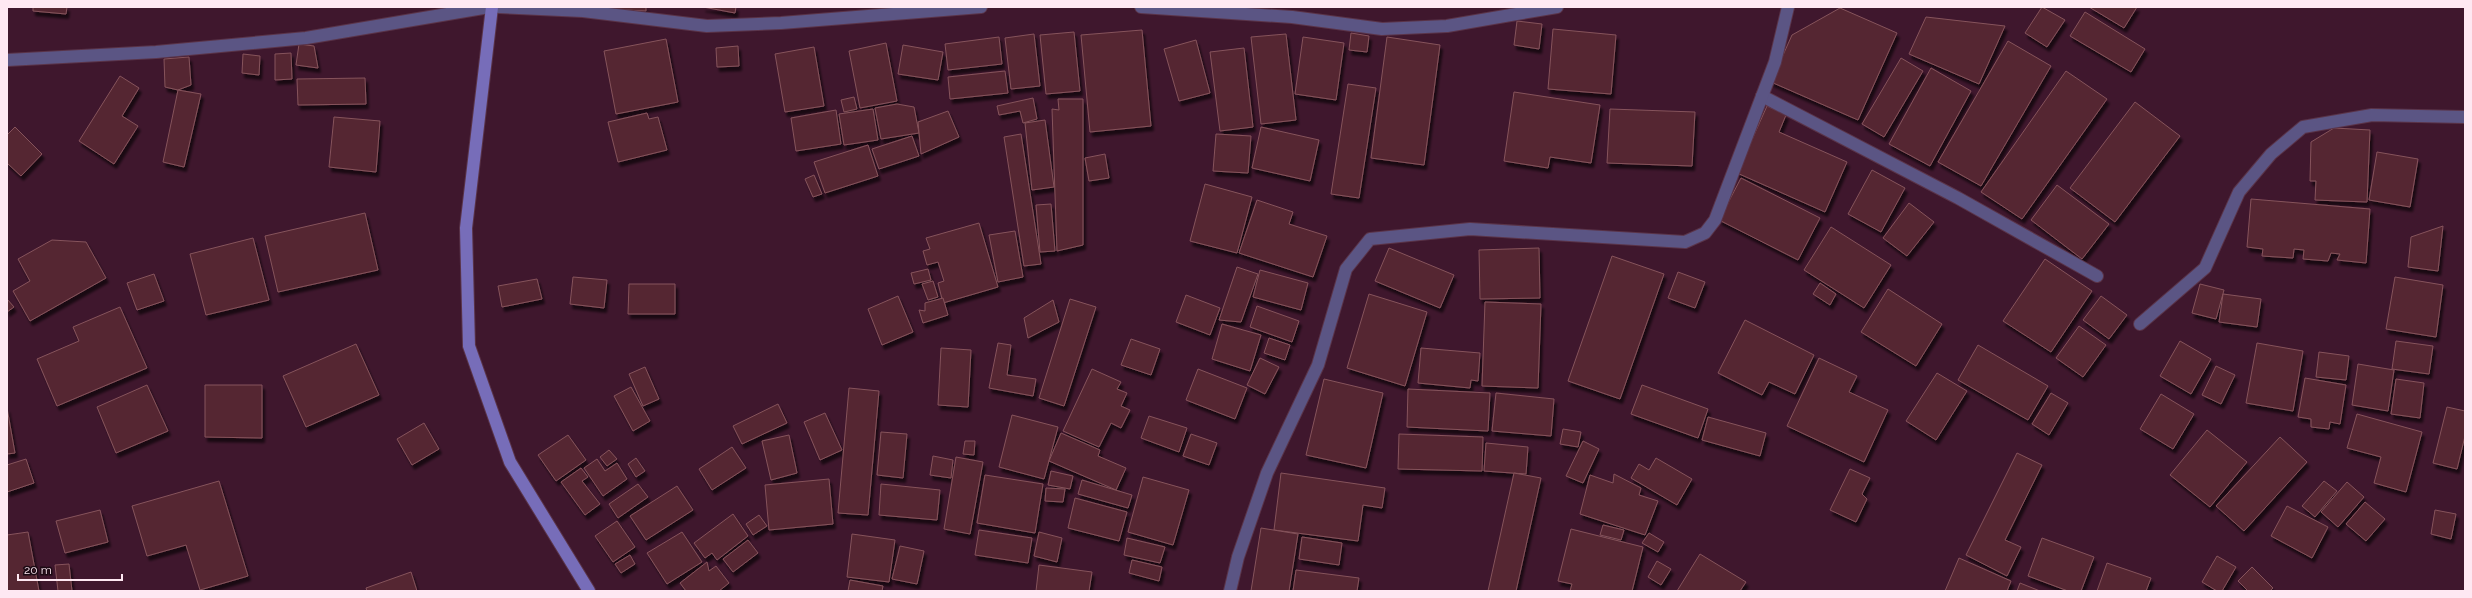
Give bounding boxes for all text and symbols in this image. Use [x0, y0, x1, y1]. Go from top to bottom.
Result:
scale bar [18, 556, 122, 582]
text: 20 m [24, 563, 52, 577]

